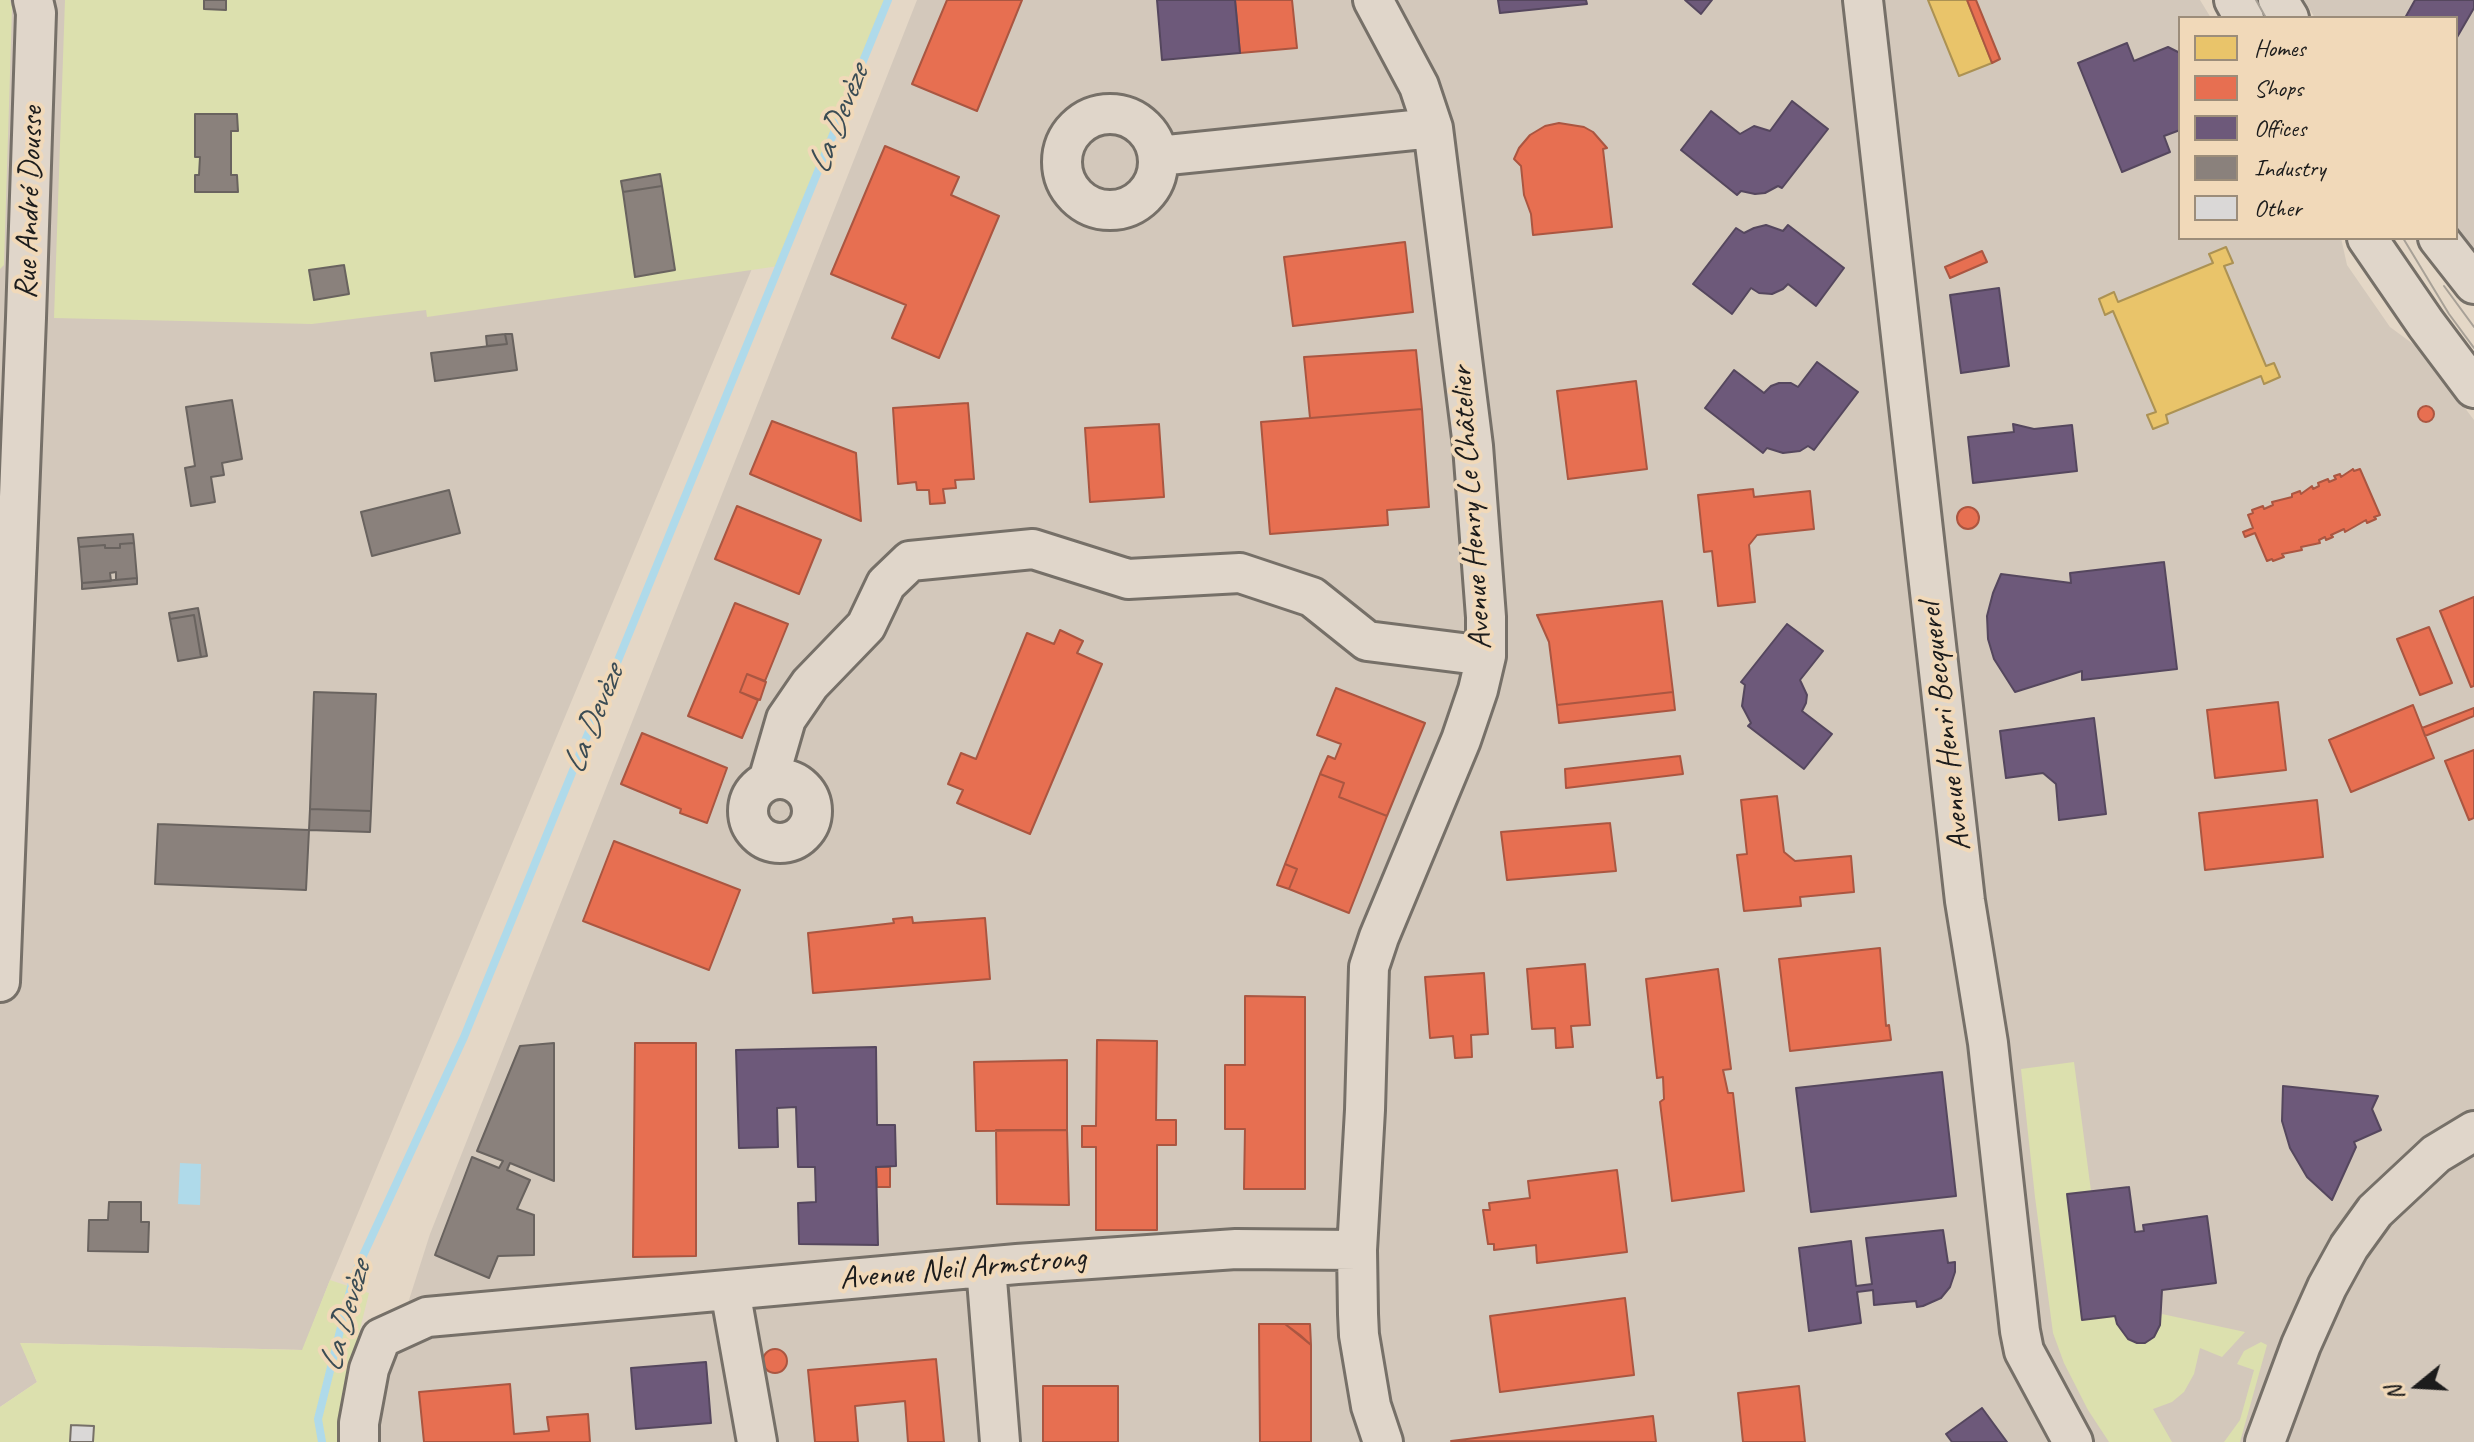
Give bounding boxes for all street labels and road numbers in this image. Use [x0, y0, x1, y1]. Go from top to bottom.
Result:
street label: Rue André Dousse [7, 106, 53, 300]
street label: Avenue Henry Le Châtelier [1443, 365, 1501, 651]
street label: Avenue Henri Becquerel [1912, 601, 1980, 853]
street label: Avenue Neil Armstrong [838, 1239, 1088, 1299]

